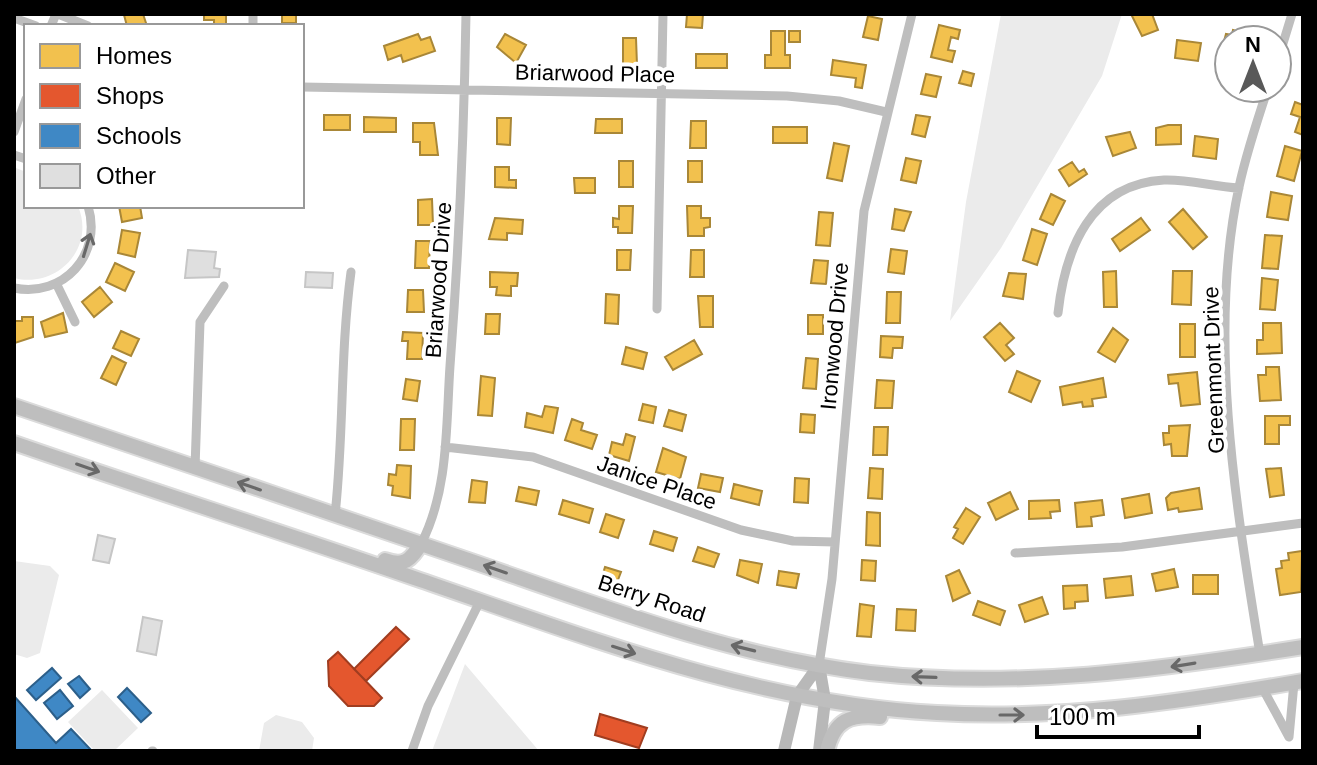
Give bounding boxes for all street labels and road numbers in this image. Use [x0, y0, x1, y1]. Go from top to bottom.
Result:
street label: Briarwood Place [515, 60, 675, 87]
street label: Briarwood Drive [421, 201, 456, 359]
street label: Ironwood Drive [816, 261, 853, 411]
street label: Greenmont Drive [1198, 286, 1229, 454]
street label: Janice Place [594, 450, 720, 515]
street label: Berry Road [595, 569, 709, 628]

